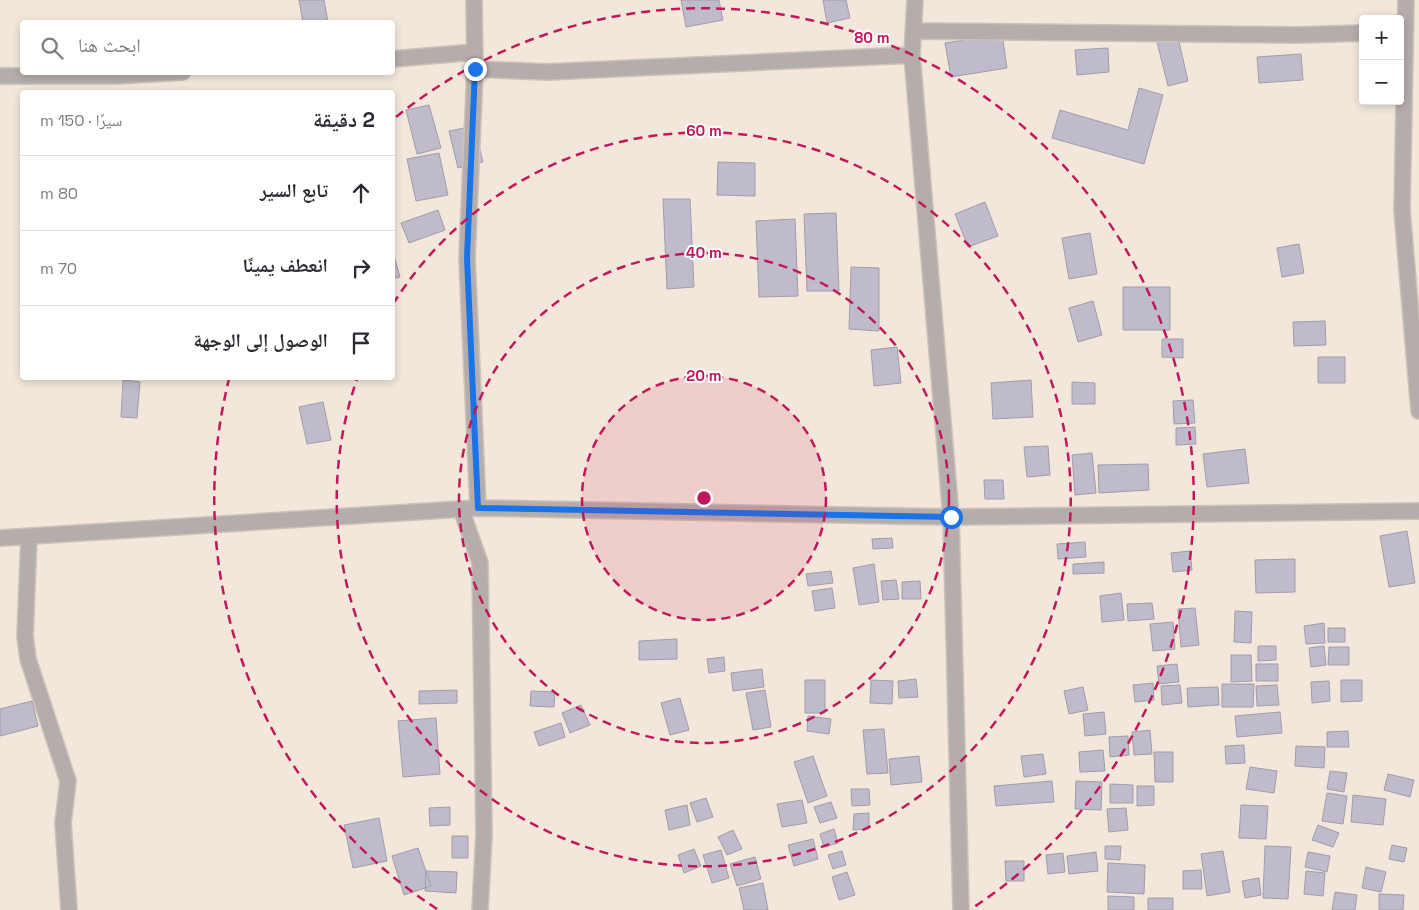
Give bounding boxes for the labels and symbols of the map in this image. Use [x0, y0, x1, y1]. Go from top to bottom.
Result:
text: 80 m [854, 28, 890, 47]
route end [464, 58, 487, 81]
text: 60 m [686, 121, 722, 140]
text: 40 m [686, 243, 722, 262]
text: 20 m [686, 366, 722, 385]
centre of rings [695, 489, 713, 507]
route start [940, 506, 963, 529]

